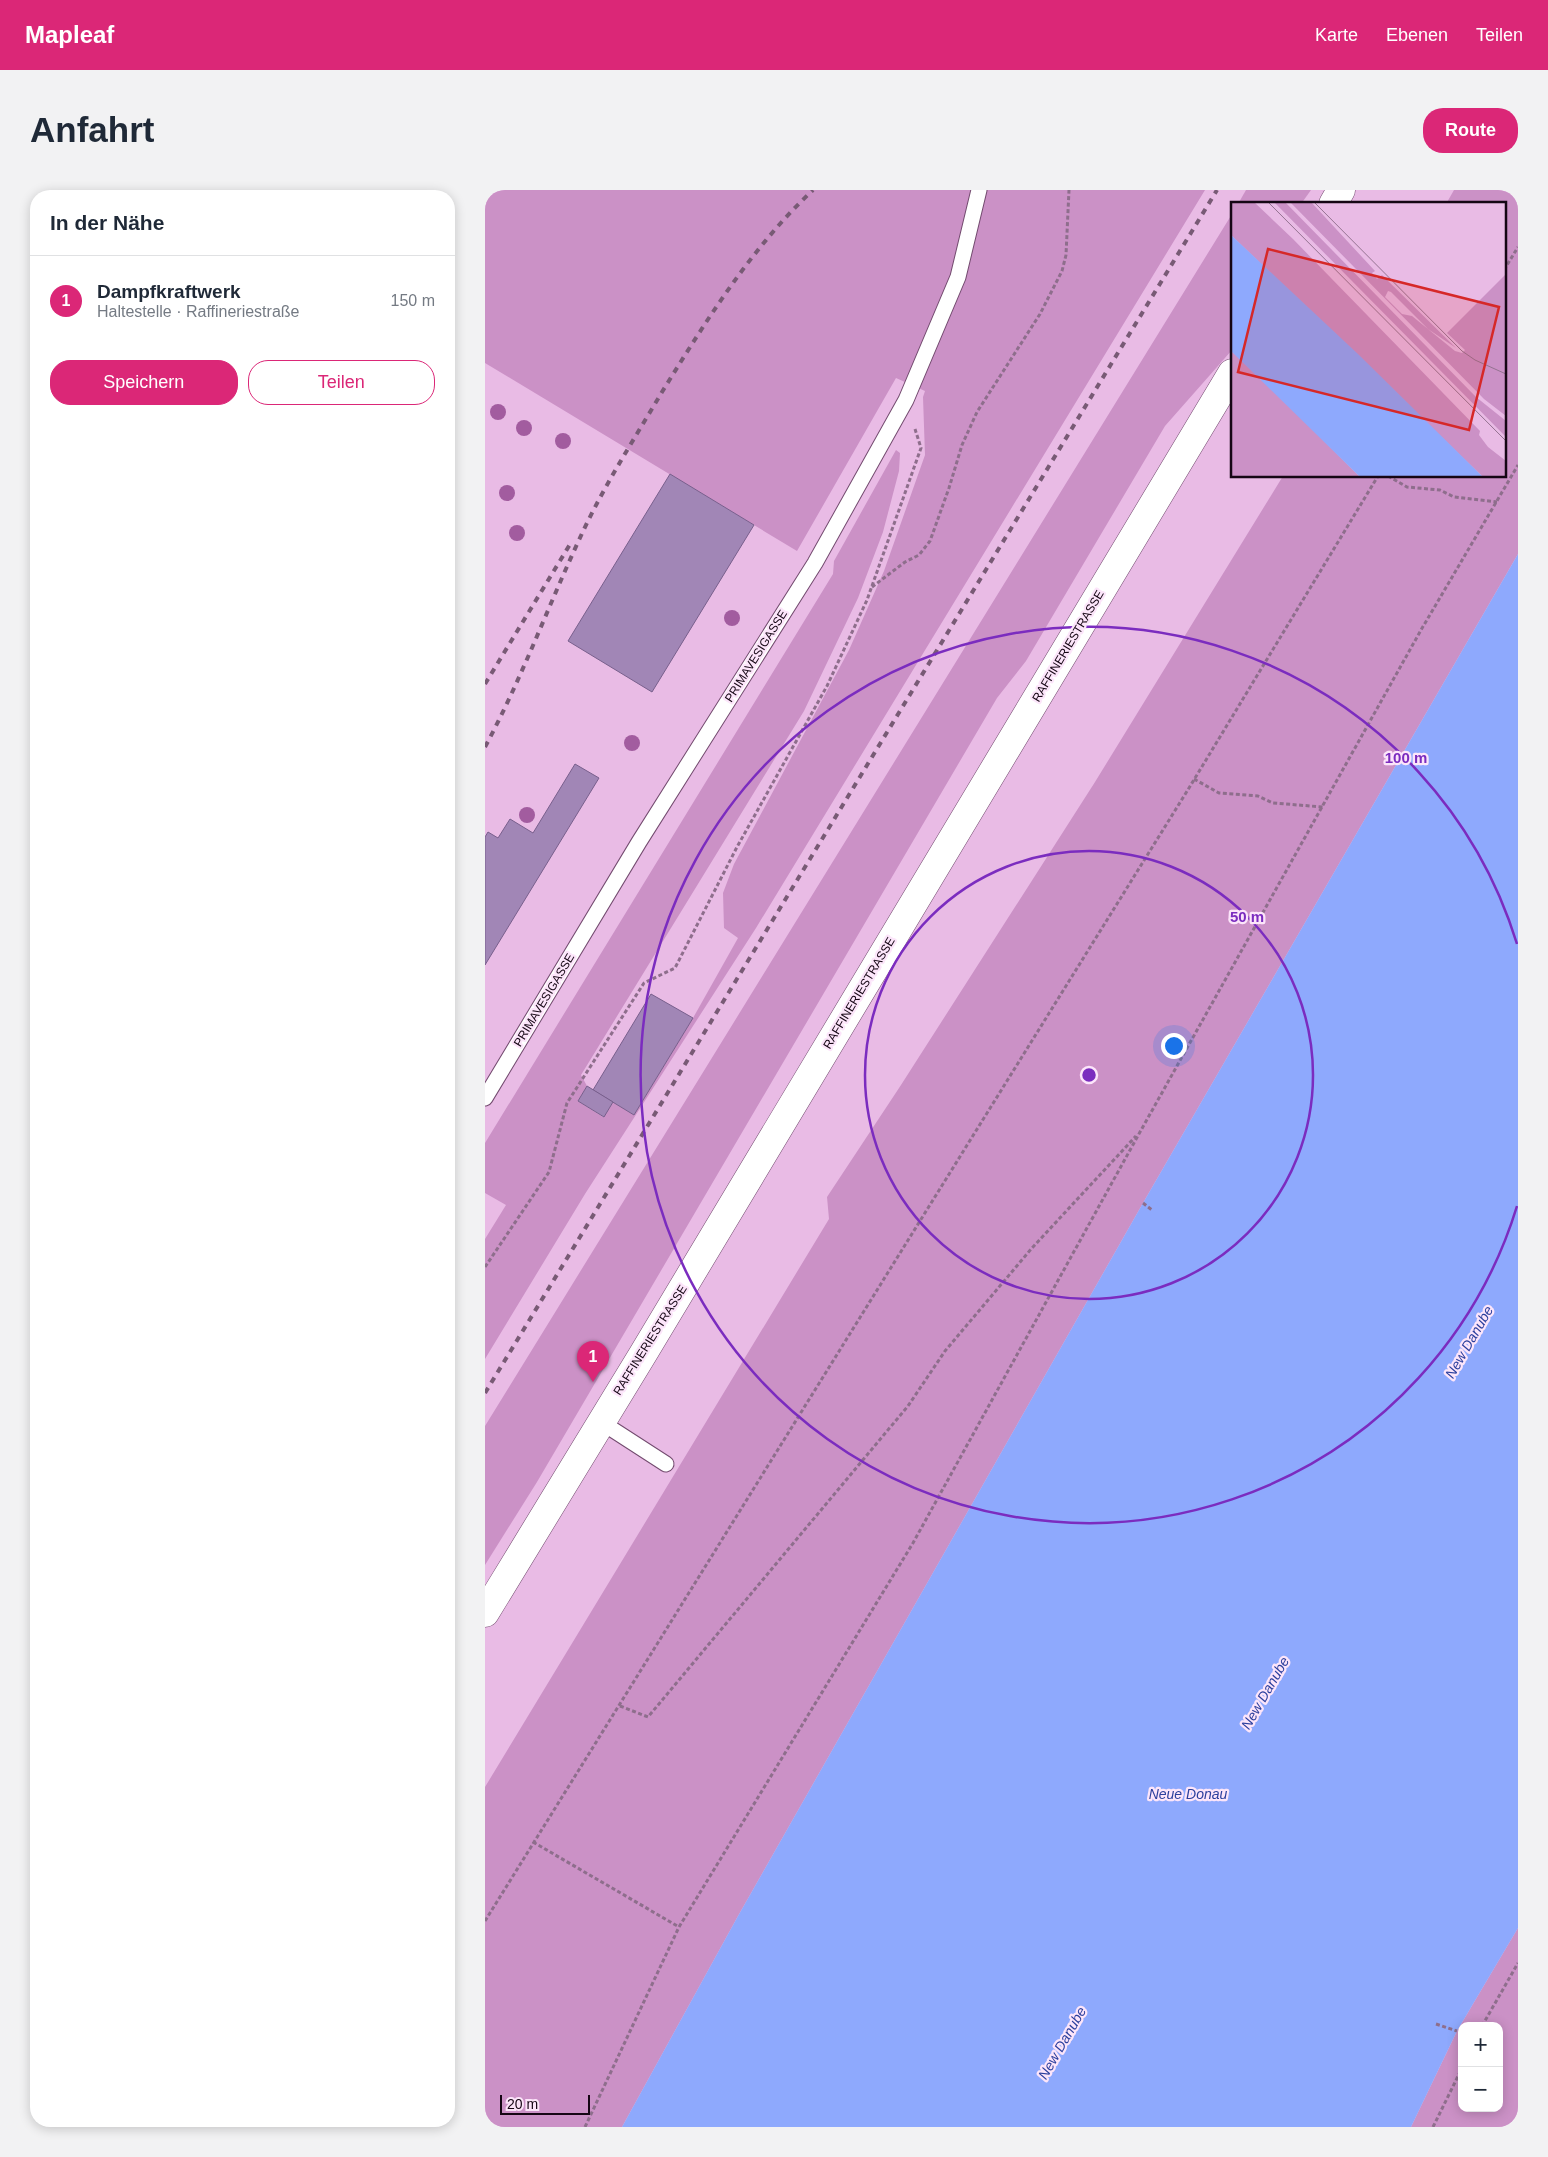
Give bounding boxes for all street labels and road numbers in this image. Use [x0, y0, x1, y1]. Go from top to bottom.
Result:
street label: RAFFINERIESTRASSE [1029, 588, 1107, 704]
street label: PRIMAVESIGASSE [722, 607, 790, 705]
street label: RAFFINERIESTRASSE [820, 935, 898, 1051]
street label: PRIMAVESIGASSE [511, 951, 577, 1049]
street label: RAFFINERIESTRASSE [610, 1282, 690, 1398]

